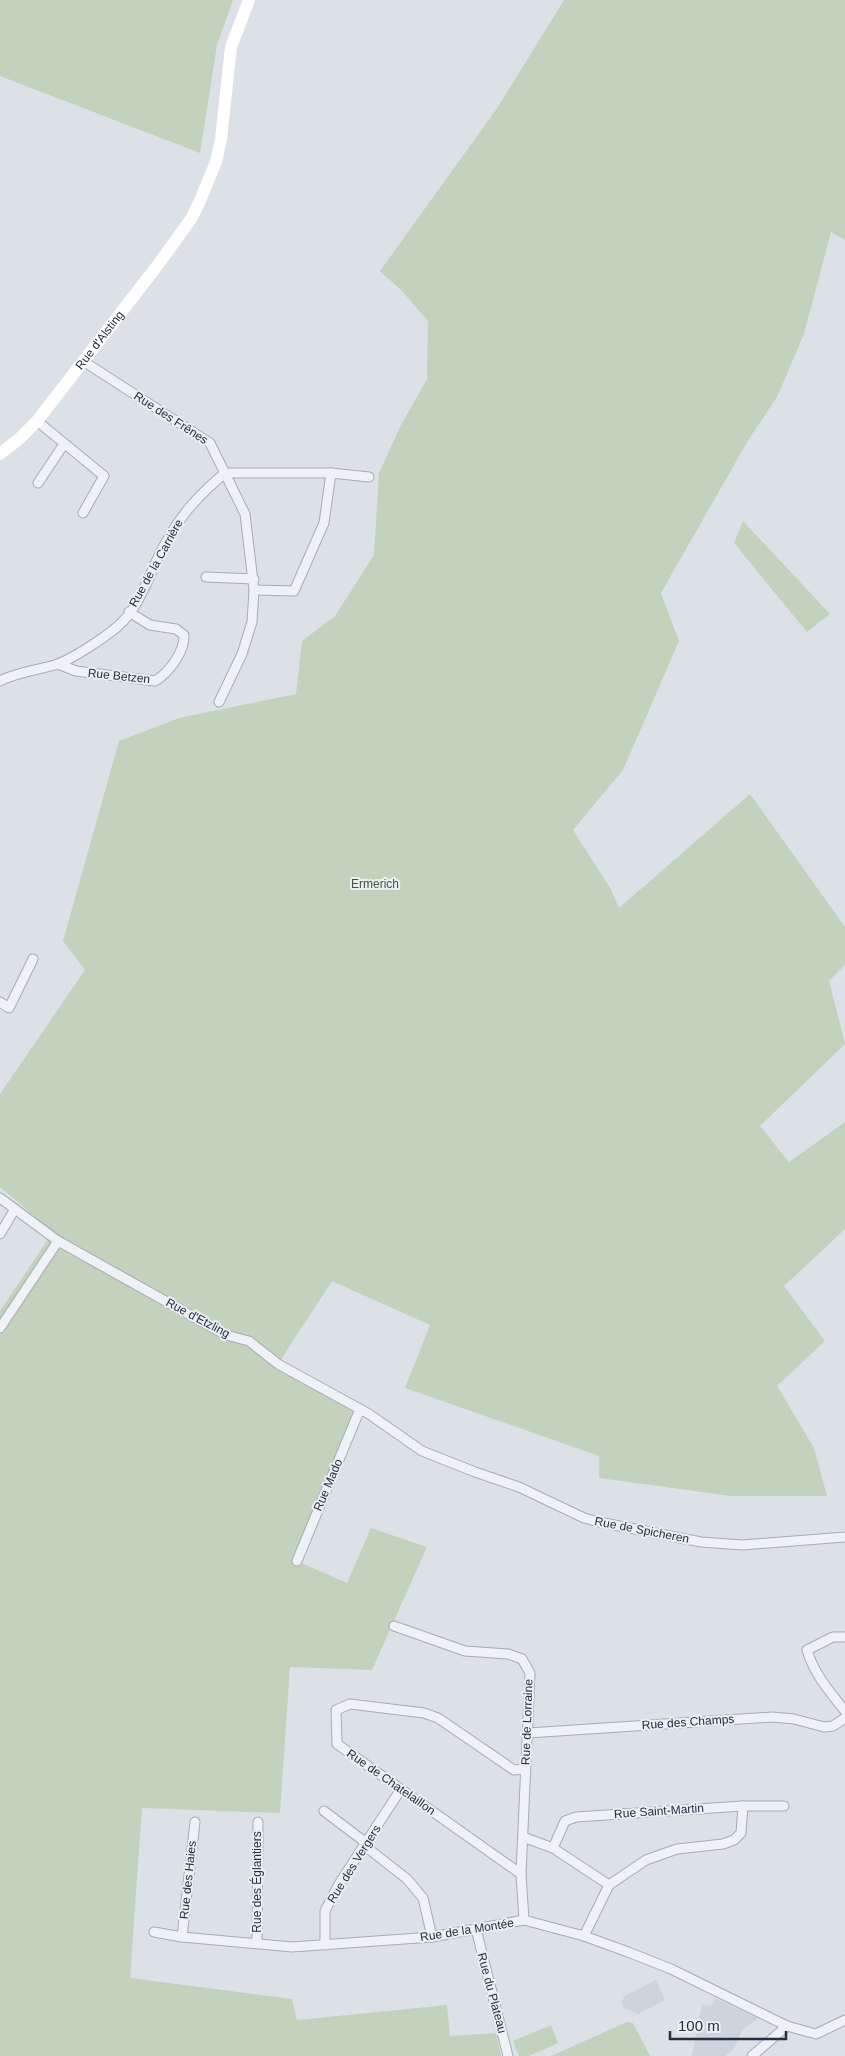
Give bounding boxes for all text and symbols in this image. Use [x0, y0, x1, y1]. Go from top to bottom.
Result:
street label: Rue d'Alsting [73, 308, 127, 372]
street label: Rue des Frênes [131, 389, 211, 447]
street label: Rue de la Carrière [126, 516, 186, 609]
street label: Rue Betzen [87, 666, 151, 686]
park label: Ermerich [351, 877, 399, 891]
street label: Rue d'Etzling [164, 1295, 232, 1341]
street label: Rue Mado [311, 1456, 345, 1513]
street label: Rue de Spicheren [594, 1514, 690, 1546]
street label: Rue de Lorraine [519, 1678, 536, 1765]
street label: Rue des Champs [641, 1712, 735, 1732]
street label: Rue de Chatelaillon [344, 1746, 438, 1818]
street label: Rue Saint-Martin [614, 1801, 704, 1821]
street label: Rue des Vergers [324, 1822, 384, 1906]
street label: Rue des Églantiers [249, 1831, 264, 1933]
street label: Rue des Haies [177, 1840, 199, 1920]
street label: Rue de la Montée [419, 1916, 515, 1944]
street label: Rue du Plateau [475, 1951, 509, 2035]
scale bar [670, 2008, 786, 2040]
text: 100 m [678, 2017, 720, 2034]

